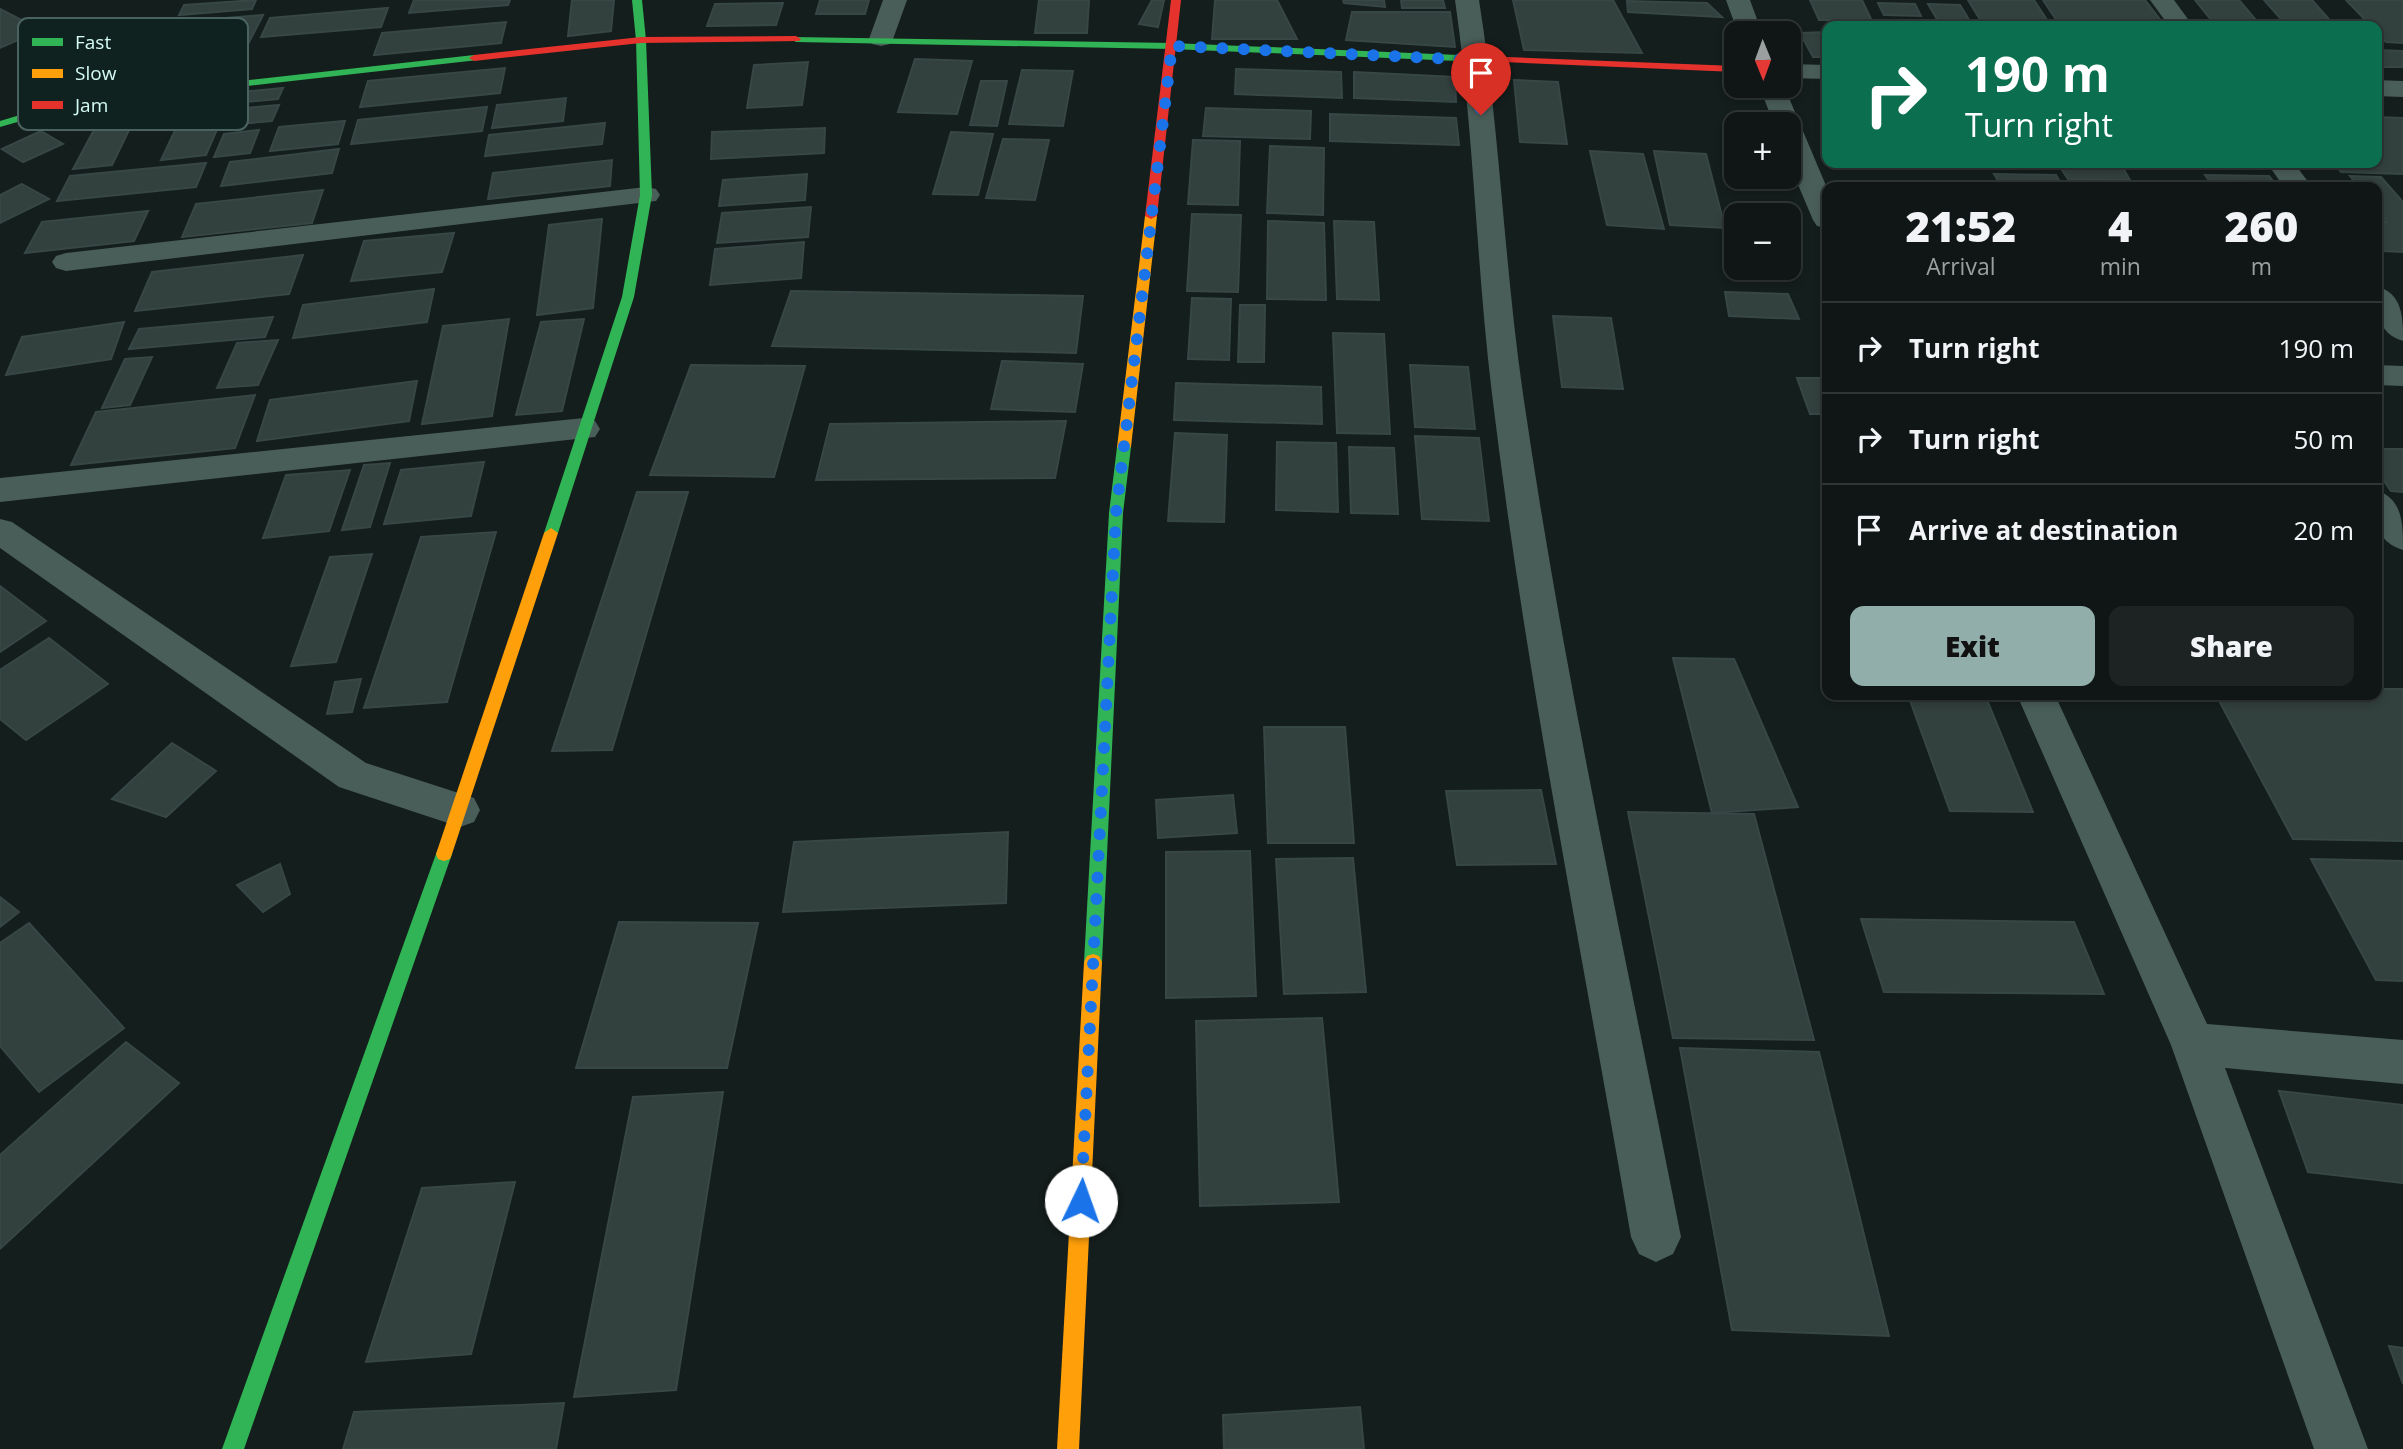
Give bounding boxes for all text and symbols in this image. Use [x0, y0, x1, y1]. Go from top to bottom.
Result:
legend [18, 18, 248, 130]
north arrow [1724, 21, 1801, 98]
map controls [1724, 21, 1801, 280]
text: Fast [75, 29, 111, 55]
text: 190 m [1965, 40, 2110, 106]
pin [1451, 43, 1511, 115]
icon: right [1850, 49, 1941, 140]
icon: arrive [1462, 54, 1500, 92]
text: Slow [75, 60, 117, 86]
text: Jam [73, 92, 108, 118]
text: Turn right [1965, 103, 2113, 146]
button: + [1724, 112, 1801, 189]
text: 21:52 [1906, 197, 2016, 254]
text: 4 [2108, 197, 2133, 254]
text: 260 [2225, 197, 2298, 254]
button: − [1724, 203, 1801, 280]
text: Arrival [1926, 250, 1996, 282]
text: min [2100, 250, 2141, 282]
text: m [2251, 250, 2272, 282]
icon: right [1850, 329, 1888, 367]
text: Turn right [1909, 330, 2040, 366]
text: 190 m [2279, 330, 2354, 366]
icon: right [1850, 420, 1888, 458]
text: Turn right [1909, 421, 2040, 457]
text: 50 m [2293, 421, 2354, 457]
icon: arrive [1850, 511, 1888, 549]
text: Arrive at destination [1909, 512, 2178, 548]
text: 20 m [2293, 512, 2354, 548]
button: Exit [1850, 606, 2095, 686]
button: Share [2109, 606, 2354, 686]
position arrow [1044, 1164, 1118, 1238]

